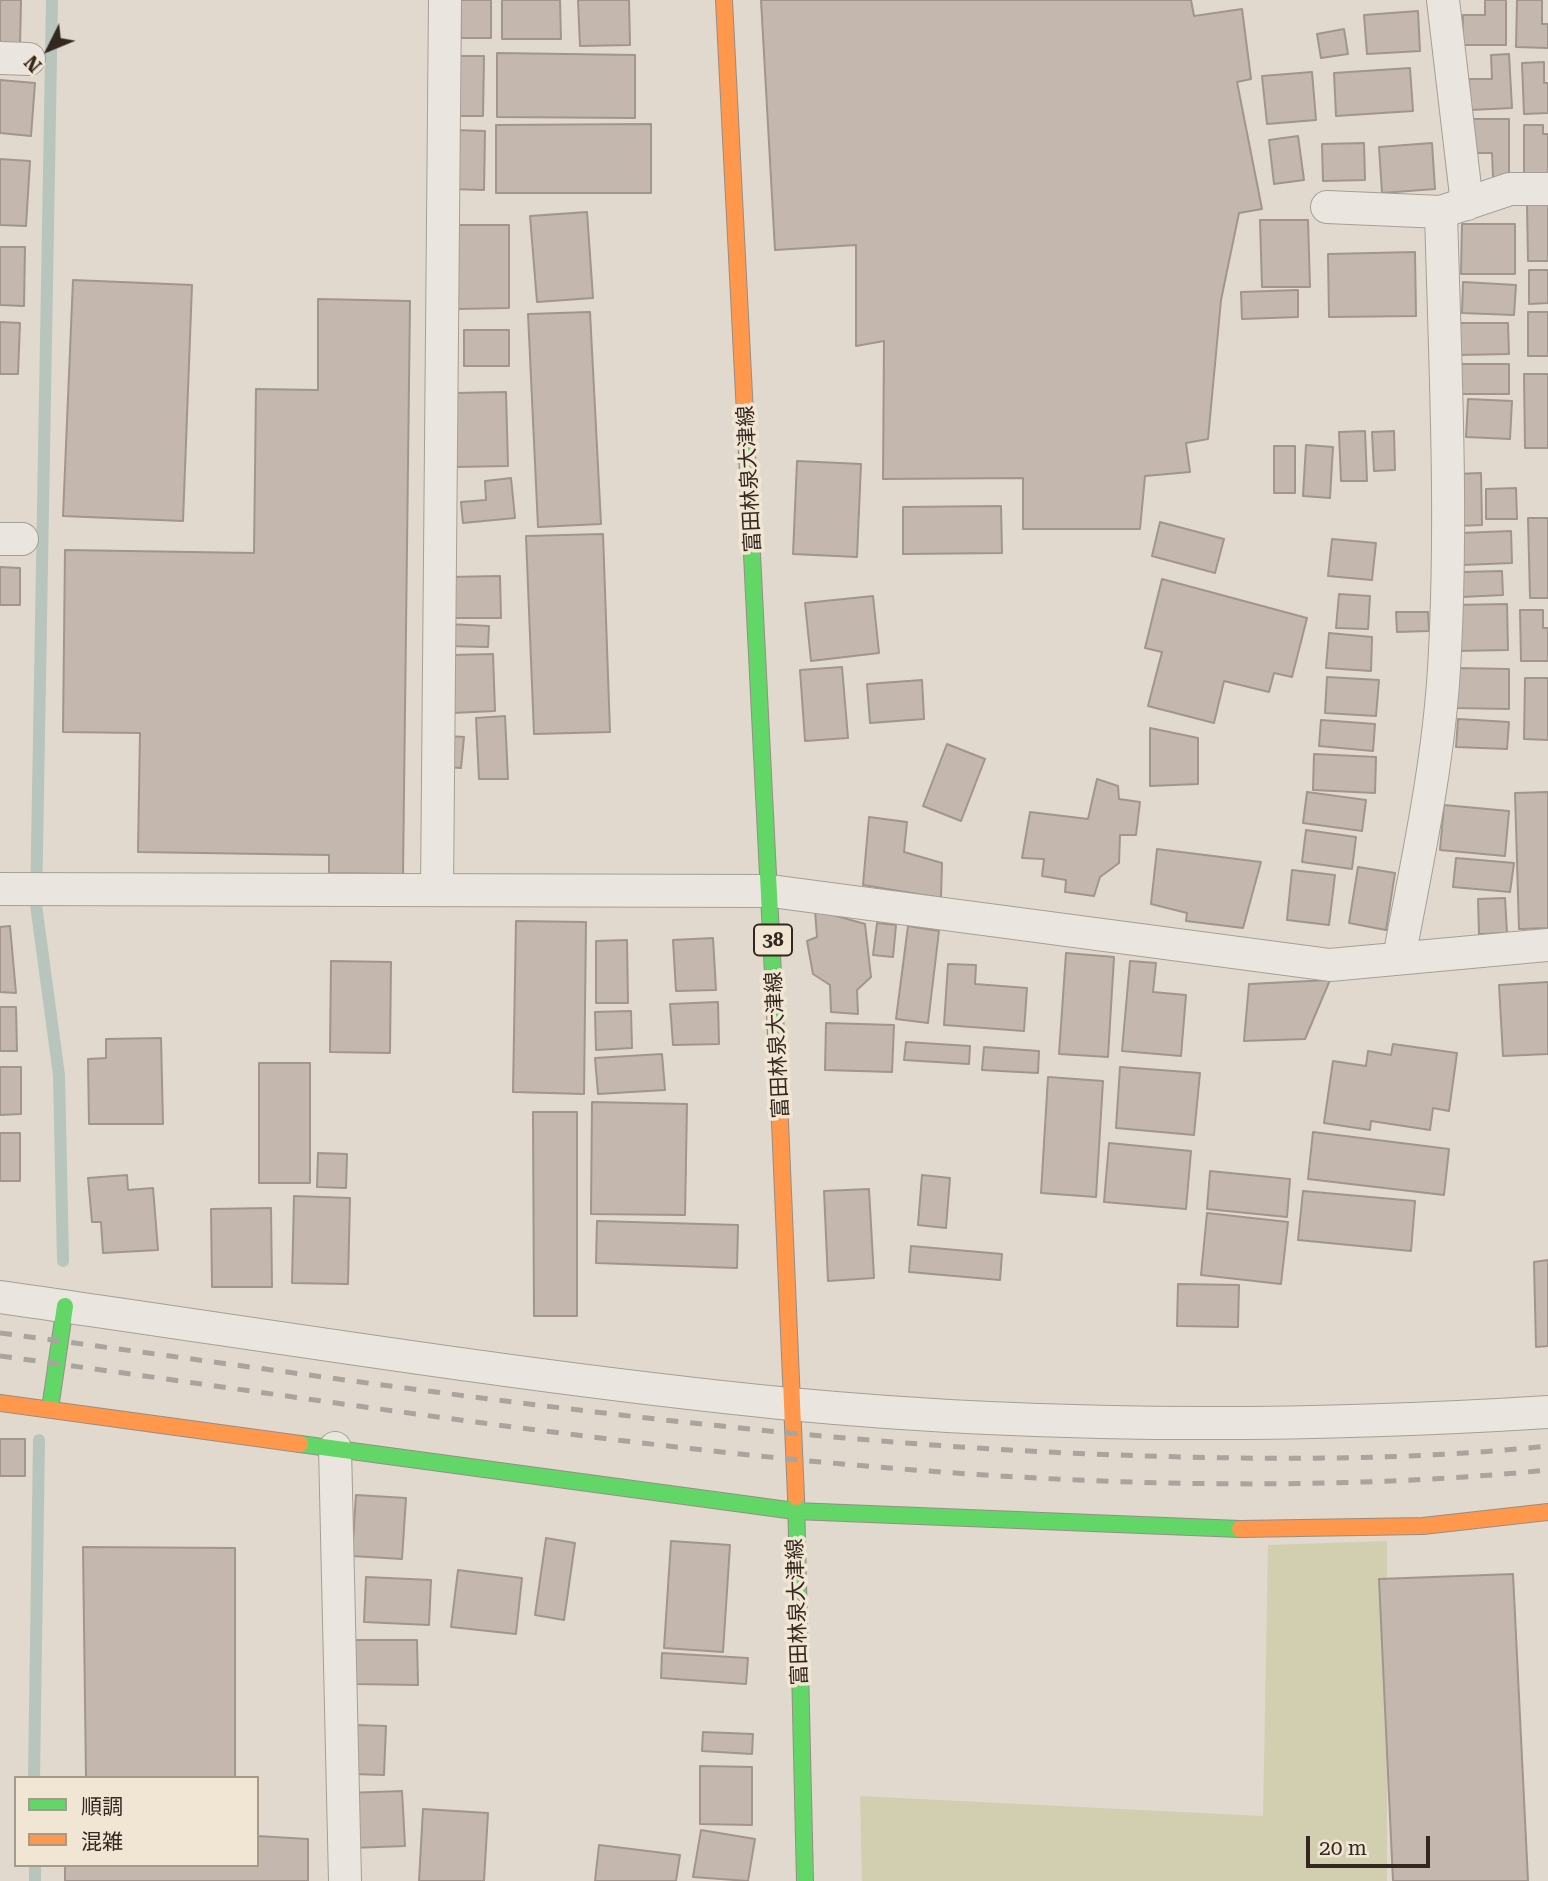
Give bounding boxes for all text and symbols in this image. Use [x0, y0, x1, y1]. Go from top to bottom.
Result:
north arrow [14, 14, 84, 84]
text: N [20, 50, 47, 77]
street label: 富田林泉大津線 [734, 405, 766, 553]
road number: 38 [754, 924, 792, 956]
street label: 富田林泉大津線 [762, 971, 794, 1119]
street label: 富田林泉大津線 [783, 1538, 813, 1686]
legend [14, 1776, 259, 1867]
text: 順調 [81, 1795, 123, 1819]
scale bar [1310, 1822, 1434, 1866]
text: 混雑 [81, 1830, 123, 1854]
text: 20 m [1319, 1836, 1367, 1860]

